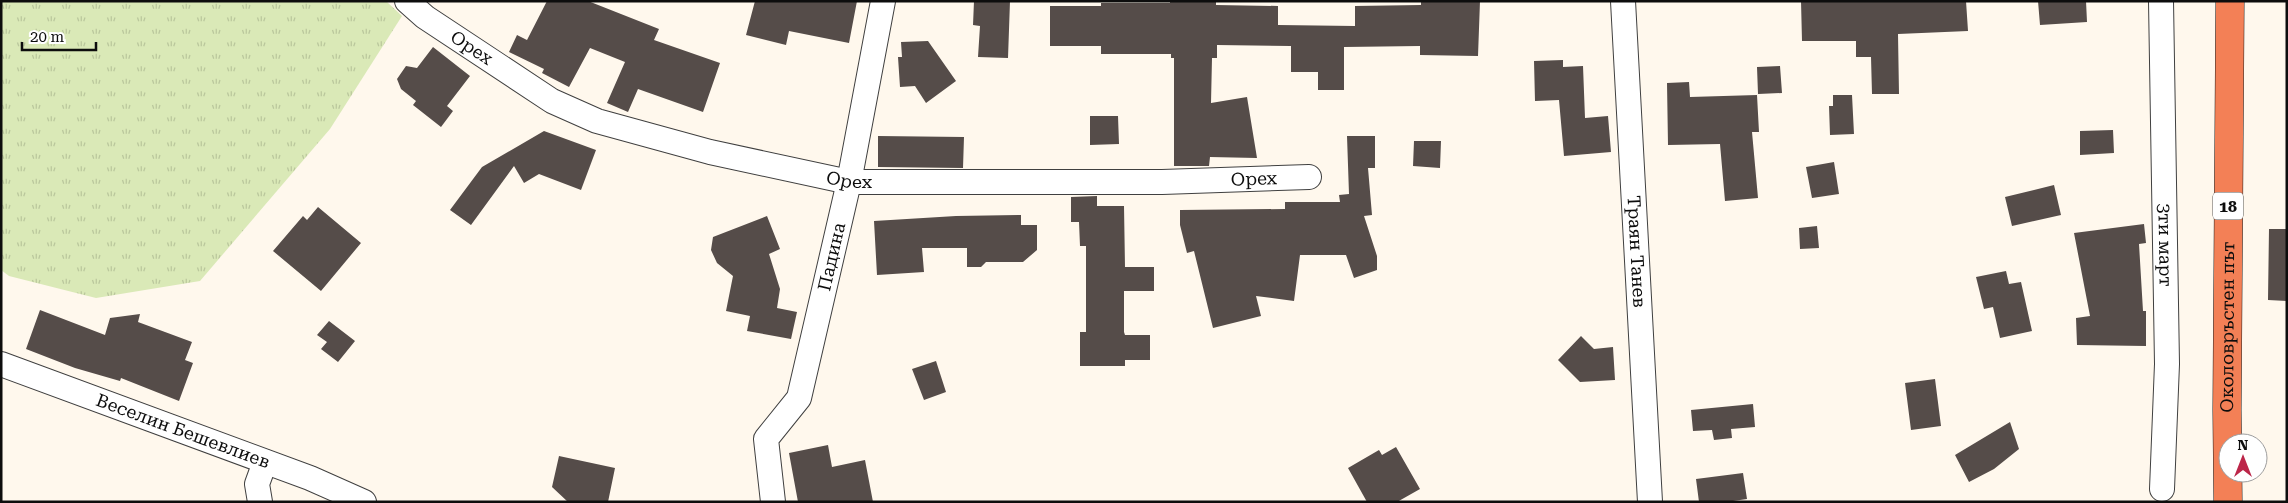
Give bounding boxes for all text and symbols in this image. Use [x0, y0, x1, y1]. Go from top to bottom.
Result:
scale bar [22, 20, 96, 52]
street label: Орех [447, 26, 497, 69]
text: 20 m [30, 28, 65, 46]
street label: Орех [824, 166, 873, 192]
street label: Орех [1231, 167, 1278, 190]
road number: 18 [2213, 192, 2243, 220]
street label: Траян Танев [1623, 195, 1651, 308]
street label: 3ти март [2154, 203, 2177, 287]
street label: Падина [813, 220, 849, 293]
street label: Околовръстен път [2216, 241, 2238, 413]
street label: Веселин Бешевлиев [93, 389, 273, 472]
north arrow [2218, 433, 2268, 483]
text: N [2238, 437, 2249, 453]

